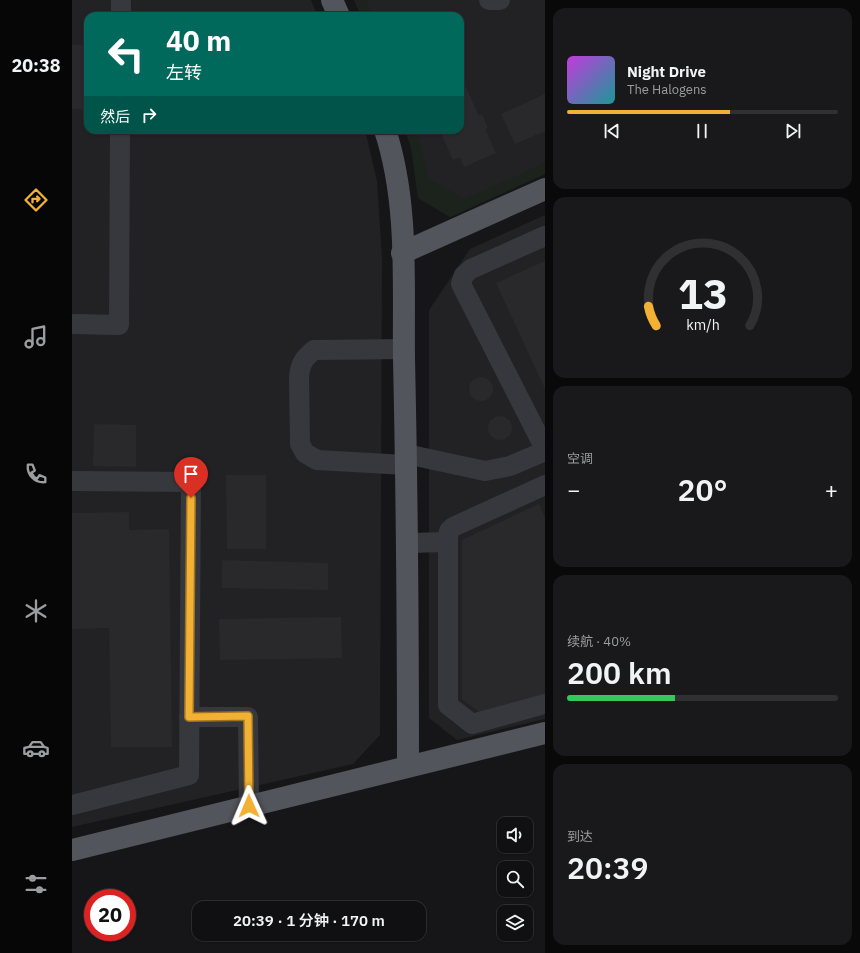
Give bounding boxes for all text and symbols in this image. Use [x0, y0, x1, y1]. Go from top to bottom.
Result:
text: 40 m [166, 22, 231, 59]
icon: left [100, 28, 152, 80]
text: 20:38 [11, 54, 61, 77]
text: 左转 [166, 61, 202, 84]
text: Night Drive [627, 62, 706, 81]
text: The Halogens [627, 81, 707, 98]
icon: right [138, 104, 160, 126]
text: 然后 [100, 107, 130, 126]
icon: previous [601, 120, 623, 142]
icon: pause [691, 120, 713, 142]
icon: next [782, 120, 804, 142]
icon: directions [22, 186, 50, 214]
text: 13 [678, 265, 727, 319]
text: km/h [686, 314, 719, 333]
icon: music [22, 323, 50, 351]
text: 空调 [567, 450, 593, 467]
pin [174, 457, 208, 498]
icon: phone [22, 460, 50, 488]
icon: arrive [180, 463, 202, 485]
text: 20° [677, 470, 728, 509]
text: − [567, 475, 580, 504]
text: + [825, 475, 838, 504]
icon: climate [22, 597, 50, 625]
text: 续航 · 40% [567, 633, 631, 650]
text: 200 km [567, 653, 672, 692]
icon: car [22, 734, 50, 762]
position arrow [228, 785, 270, 827]
map controls [497, 817, 533, 941]
button: sound [497, 817, 533, 853]
text: 到达 [567, 828, 593, 845]
text: 20:39 [567, 848, 649, 887]
button: search [497, 861, 533, 897]
icon: filters [22, 870, 50, 898]
speed limit sign: 20 [84, 889, 136, 941]
button: layers [497, 905, 533, 941]
text: 20:39 · 1 分钟 · 170 m [233, 911, 385, 930]

